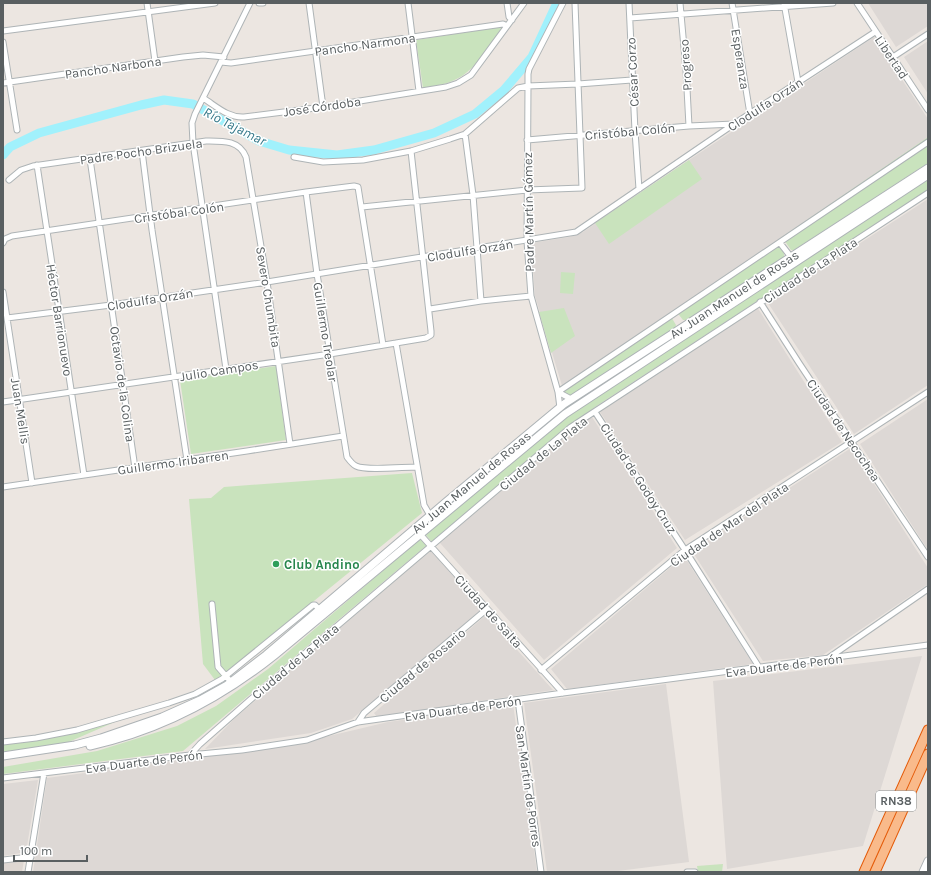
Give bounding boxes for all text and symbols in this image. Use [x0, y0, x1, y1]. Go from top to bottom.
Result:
street label: Esperanza [728, 28, 753, 91]
street label: Pancho Narmona [314, 30, 417, 59]
street label: Libertad [872, 33, 911, 82]
street label: César Corzo [623, 37, 642, 107]
street label: Progreso [676, 39, 695, 91]
street label: Pancho Narbona [64, 53, 162, 82]
street label: Clodulfa Orzán [725, 74, 806, 134]
street label: José Córdoba [282, 94, 362, 119]
water label: Río Tajamar [200, 103, 270, 150]
street label: Cristóbal Colón [584, 120, 676, 143]
street label: Padre Pocho Brizuela [79, 135, 203, 168]
street label: Padre Martín Gómez [520, 152, 537, 272]
street label: Cristóbal Colón [133, 199, 225, 226]
street label: Ciudad de La Plata [760, 234, 860, 306]
street label: Clodulfa Orzán [426, 236, 514, 265]
street label: Severo Chumbita [253, 245, 284, 349]
street label: Av. Juan Manuel de Rosas [667, 247, 802, 342]
street label: Héctor Barrionuevo [43, 263, 76, 377]
street label: Guillermo Treolar [310, 281, 341, 383]
street label: Clodulfa Orzán [106, 285, 194, 314]
street label: Octavio de la Colina [107, 325, 138, 443]
street label: Julio Campos [179, 357, 260, 384]
street label: Ciudad de Necochea [804, 376, 884, 484]
street label: Juan Mellis [8, 377, 33, 445]
street label: Ciudad de La Plata [496, 413, 590, 494]
street label: Ciudad de Godoy Cruz [597, 420, 680, 536]
street label: Av. Juan Manuel de Rosas [409, 428, 534, 537]
street label: Guillermo Iribarren [117, 447, 230, 478]
street label: Ciudad de Mar del Plata [667, 479, 791, 570]
place label: Club Andino [284, 557, 360, 572]
marker: Club Andino [271, 559, 281, 569]
street label: Ciudad de Salta [452, 572, 525, 651]
street label: Ciudad de La Plata [249, 621, 342, 702]
street label: Ciudad de Rosario [376, 625, 468, 706]
street label: Eva Duarte de Perón [725, 651, 844, 680]
street label: Eva Duarte de Perón [404, 693, 523, 724]
street label: San Martín de Porres [513, 724, 545, 848]
street label: Eva Duarte de Perón [85, 747, 204, 776]
road number: RN38 [876, 791, 916, 811]
scale bar [14, 837, 87, 863]
text: 100 m [20, 844, 52, 858]

